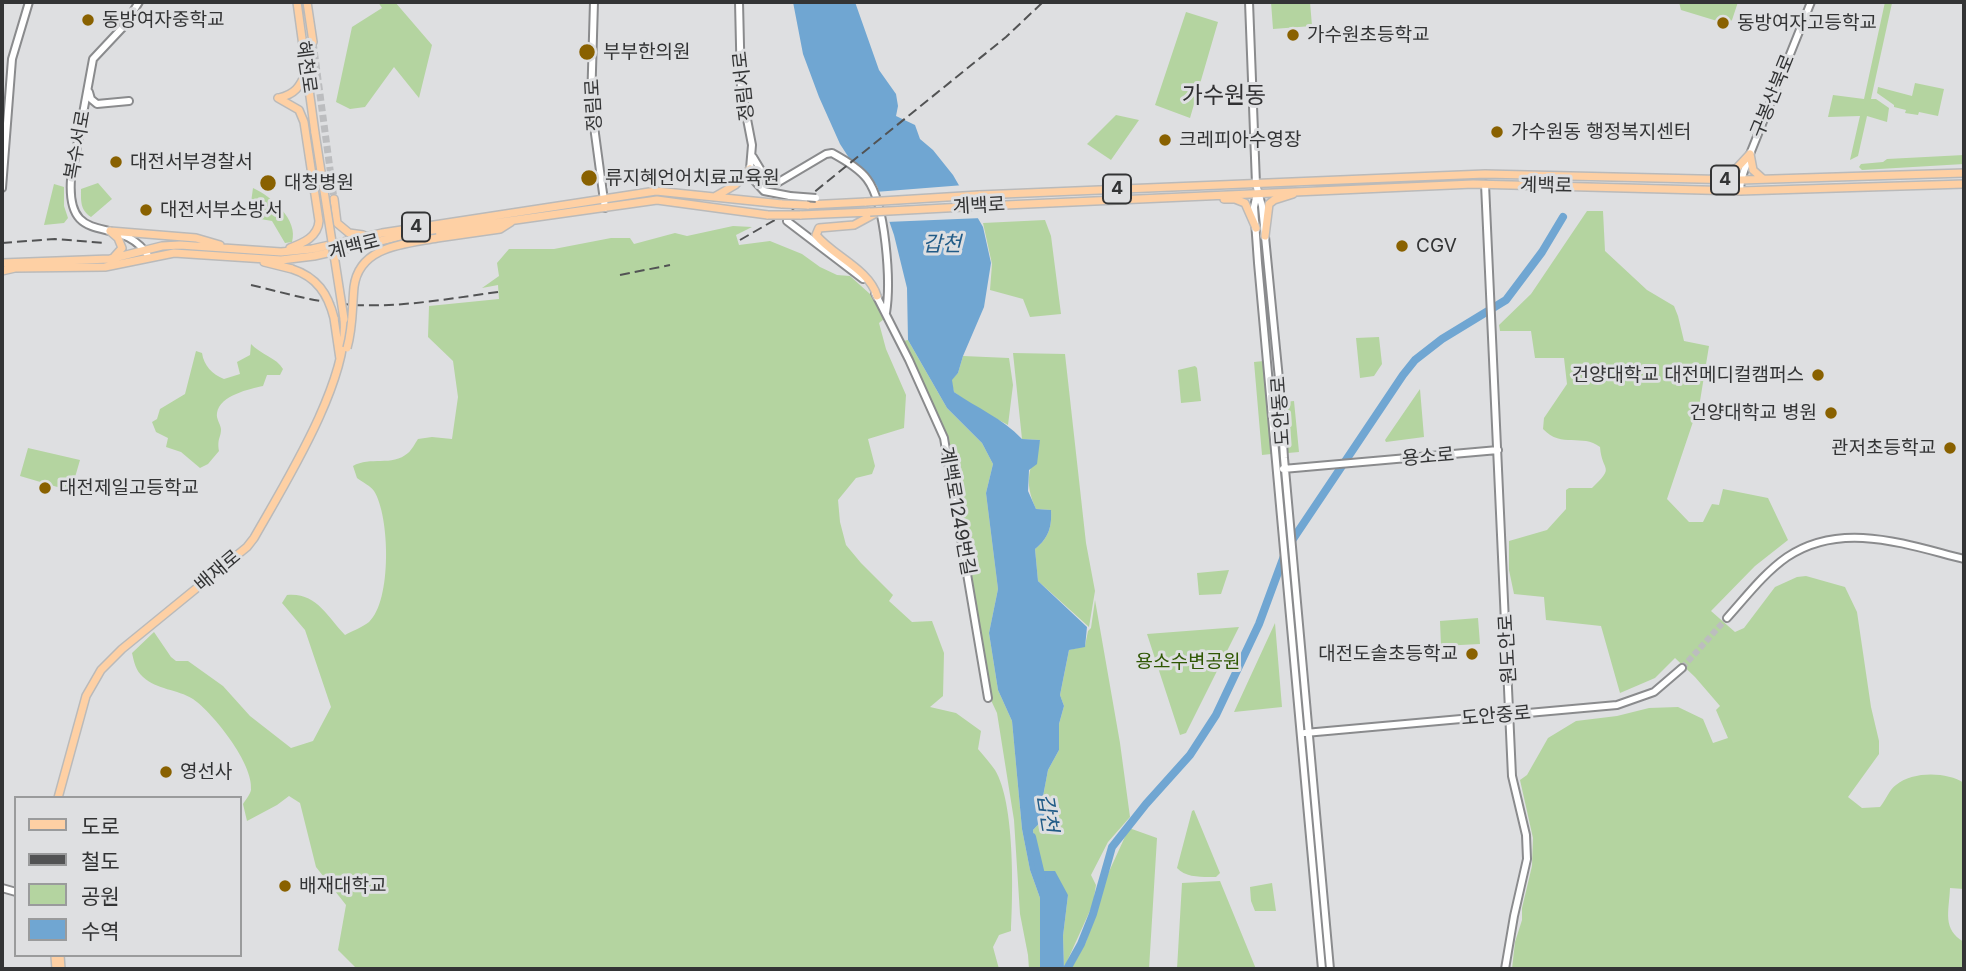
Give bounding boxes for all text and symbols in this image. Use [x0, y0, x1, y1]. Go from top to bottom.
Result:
place label: 동방여자중학교 [102, 9, 224, 31]
marker: 동방여자중학교 [80, 12, 96, 28]
place label: 동방여자고등학교 [1737, 12, 1877, 34]
marker: 동방여자고등학교 [1715, 15, 1731, 31]
place label: 가수원초등학교 [1307, 24, 1429, 46]
marker: 가수원초등학교 [1285, 27, 1301, 43]
street label: 혜천로 [291, 39, 321, 95]
place label: 부부한의원 [603, 41, 690, 63]
marker: 부부한의원 [577, 42, 597, 62]
street label: 정림서로 [729, 50, 759, 122]
street label: 구봉산북로 [1746, 51, 1800, 141]
street label: 정림로 [581, 78, 607, 132]
district label: 가수원동 [1182, 82, 1266, 110]
street label: 복수서로 [61, 109, 95, 181]
place label: 가수원동 행정복지센터 [1511, 121, 1691, 143]
marker: 가수원동 행정복지센터 [1489, 124, 1505, 140]
place label: 크레피아수영장 [1179, 129, 1301, 151]
marker: 크레피아수영장 [1157, 132, 1173, 148]
place label: 대전서부경찰서 [130, 151, 252, 173]
marker: 대전서부경찰서 [108, 154, 124, 170]
road number: 4 [1711, 166, 1739, 195]
place label: 류지혜언어치료교육원 [605, 167, 780, 189]
marker: 류지혜언어치료교육원 [579, 168, 599, 188]
place label: 대청병원 [284, 172, 354, 194]
marker: 대청병원 [258, 173, 278, 193]
road number: 4 [1103, 174, 1131, 204]
street label: 계백로 [1520, 174, 1572, 198]
street label: 계백로 [952, 193, 1006, 219]
place label: 대전서부소방서 [160, 199, 282, 221]
marker: 대전서부소방서 [138, 202, 154, 218]
road number: 4 [402, 212, 430, 242]
street label: 계백로 [326, 230, 382, 264]
water label: 갑천 [923, 232, 961, 258]
place label: CGV [1416, 235, 1457, 257]
marker: CGV [1394, 238, 1410, 254]
place label: 건양대학교 대전메디컬캠퍼스 [1571, 364, 1804, 386]
marker: 건양대학교 대전메디컬캠퍼스 [1810, 367, 1826, 383]
street label: 도안동로 [1267, 375, 1295, 447]
place label: 건양대학교 병원 [1689, 402, 1817, 424]
marker: 건양대학교 병원 [1823, 405, 1839, 421]
place label: 관저초등학교 [1831, 437, 1936, 459]
marker: 관저초등학교 [1942, 440, 1958, 456]
street label: 용소로 [1401, 443, 1455, 471]
street label: 계백로1249번길 [934, 445, 980, 577]
place label: 대전제일고등학교 [59, 477, 199, 499]
marker: 대전제일고등학교 [37, 480, 53, 496]
street label: 배재로 [191, 545, 245, 597]
street label: 원도안로 [1495, 613, 1521, 685]
place label: 대전도솔초등학교 [1318, 643, 1458, 665]
marker: 대전도솔초등학교 [1464, 646, 1480, 662]
park label: 용소수변공원 [1136, 651, 1240, 673]
street label: 도안중로 [1460, 702, 1532, 730]
place label: 영선사 [180, 761, 232, 783]
marker: 영선사 [158, 764, 174, 780]
water label: 갑천 [1032, 792, 1062, 834]
legend [14, 796, 242, 957]
text: 도로 [81, 814, 120, 839]
text: 철도 [81, 849, 120, 874]
place label: 배재대학교 [299, 875, 386, 897]
marker: 배재대학교 [277, 878, 293, 894]
text: 공원 [81, 884, 120, 909]
text: 수역 [81, 919, 120, 944]

